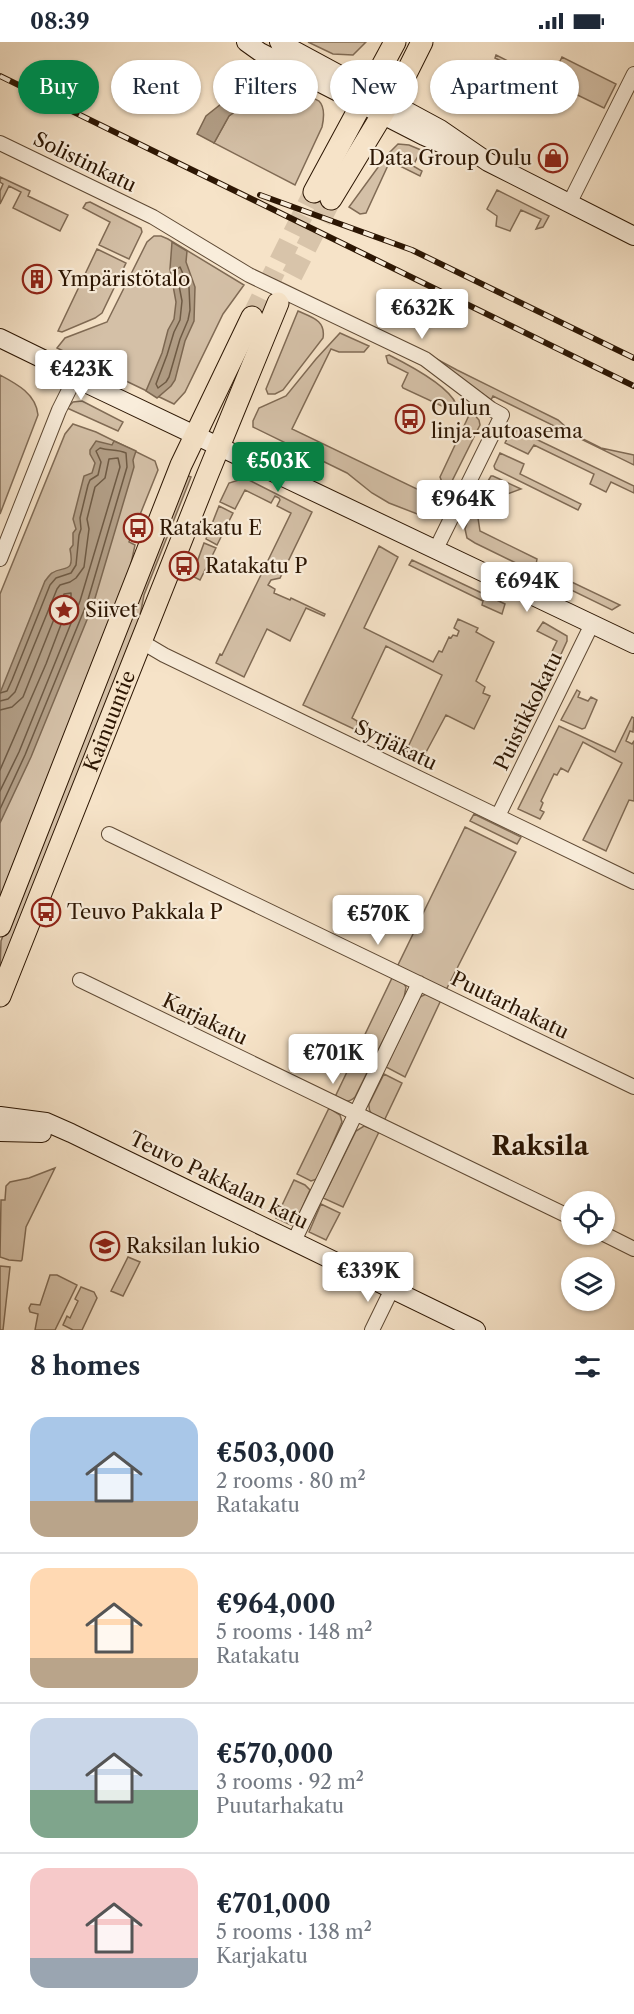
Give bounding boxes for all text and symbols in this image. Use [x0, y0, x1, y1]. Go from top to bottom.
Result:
text: 08:39 [30, 8, 90, 35]
chip: Buy [18, 60, 99, 114]
chip: Rent [111, 60, 201, 114]
chip: Filters [213, 60, 318, 114]
chip: New [330, 60, 418, 114]
chip: Apartment [430, 60, 579, 114]
street label: Solistinkatu [30, 127, 140, 197]
shop icon: Data Group Oulu [537, 142, 569, 174]
place label: Data Group Oulu [369, 146, 532, 170]
building icon: Ympäristötalo [21, 263, 53, 295]
place label: Ympäristötalo [57, 267, 190, 291]
pin: €632K [380, 289, 464, 340]
text: €632K [390, 296, 454, 320]
pin: €423K [39, 350, 123, 401]
text: €423K [49, 357, 113, 381]
place label: Oulun linja-autoasema [431, 396, 583, 443]
bus stop icon: Oulun linja-autoasema [394, 403, 426, 435]
pin: €503K [236, 442, 320, 493]
text: €503K [246, 449, 310, 473]
pin: €964K [421, 480, 505, 531]
text: €964K [431, 487, 495, 511]
bus stop icon: Ratakatu E [122, 512, 154, 544]
place label: Ratakatu E [159, 516, 262, 540]
bus stop icon: Ratakatu P [168, 550, 200, 582]
place label: Ratakatu P [205, 554, 307, 578]
pin: €694K [485, 562, 569, 613]
text: €694K [495, 569, 559, 593]
place icon: Siivet [48, 594, 80, 626]
place label: Siivet [85, 598, 137, 622]
street label: Puistikkokatu [489, 648, 567, 774]
street label: Kainuuntie [79, 667, 140, 775]
street label: Syrjäkatu [351, 715, 441, 775]
pin: €570K [336, 895, 420, 946]
bus stop icon: Teuvo Pakkala P [30, 896, 62, 928]
place label: Teuvo Pakkala P [67, 900, 223, 924]
text: €570K [347, 902, 409, 926]
street label: Puutarhakatu [447, 966, 573, 1044]
street label: Karjakatu [158, 988, 252, 1050]
pin: €701K [291, 1034, 375, 1085]
text: €701K [303, 1041, 363, 1065]
street label: Teuvo Pakkalan katu [125, 1126, 313, 1234]
district label: Raksila [491, 1130, 590, 1162]
map controls [561, 1191, 615, 1311]
button: locate [561, 1191, 615, 1245]
school or university icon: Raksilan lukio [89, 1230, 121, 1262]
place label: Raksilan lukio [126, 1234, 260, 1258]
pin: €339K [326, 1252, 410, 1303]
button: layers [561, 1257, 615, 1311]
text: €339K [336, 1259, 400, 1283]
text: 8 homes [30, 1350, 140, 1382]
icon: filters [571, 1350, 604, 1383]
text: €503,000 [216, 1437, 335, 1469]
icon: home [78, 1441, 150, 1513]
text: 2 rooms · 80 m² [216, 1469, 366, 1493]
text: Ratakatu [216, 1493, 300, 1517]
text: €964,000 [216, 1588, 336, 1620]
icon: home [78, 1592, 150, 1664]
text: 5 rooms · 148 m² [216, 1620, 372, 1644]
text: Ratakatu [216, 1644, 300, 1668]
text: €570,000 [216, 1738, 333, 1770]
icon: home [78, 1742, 150, 1814]
text: 3 rooms · 92 m² [216, 1770, 364, 1794]
text: Puutarhakatu [216, 1794, 344, 1818]
text: €701,000 [216, 1888, 331, 1920]
icon: home [78, 1892, 150, 1964]
text: 5 rooms · 138 m² [216, 1920, 372, 1944]
text: Karjakatu [216, 1944, 308, 1968]

